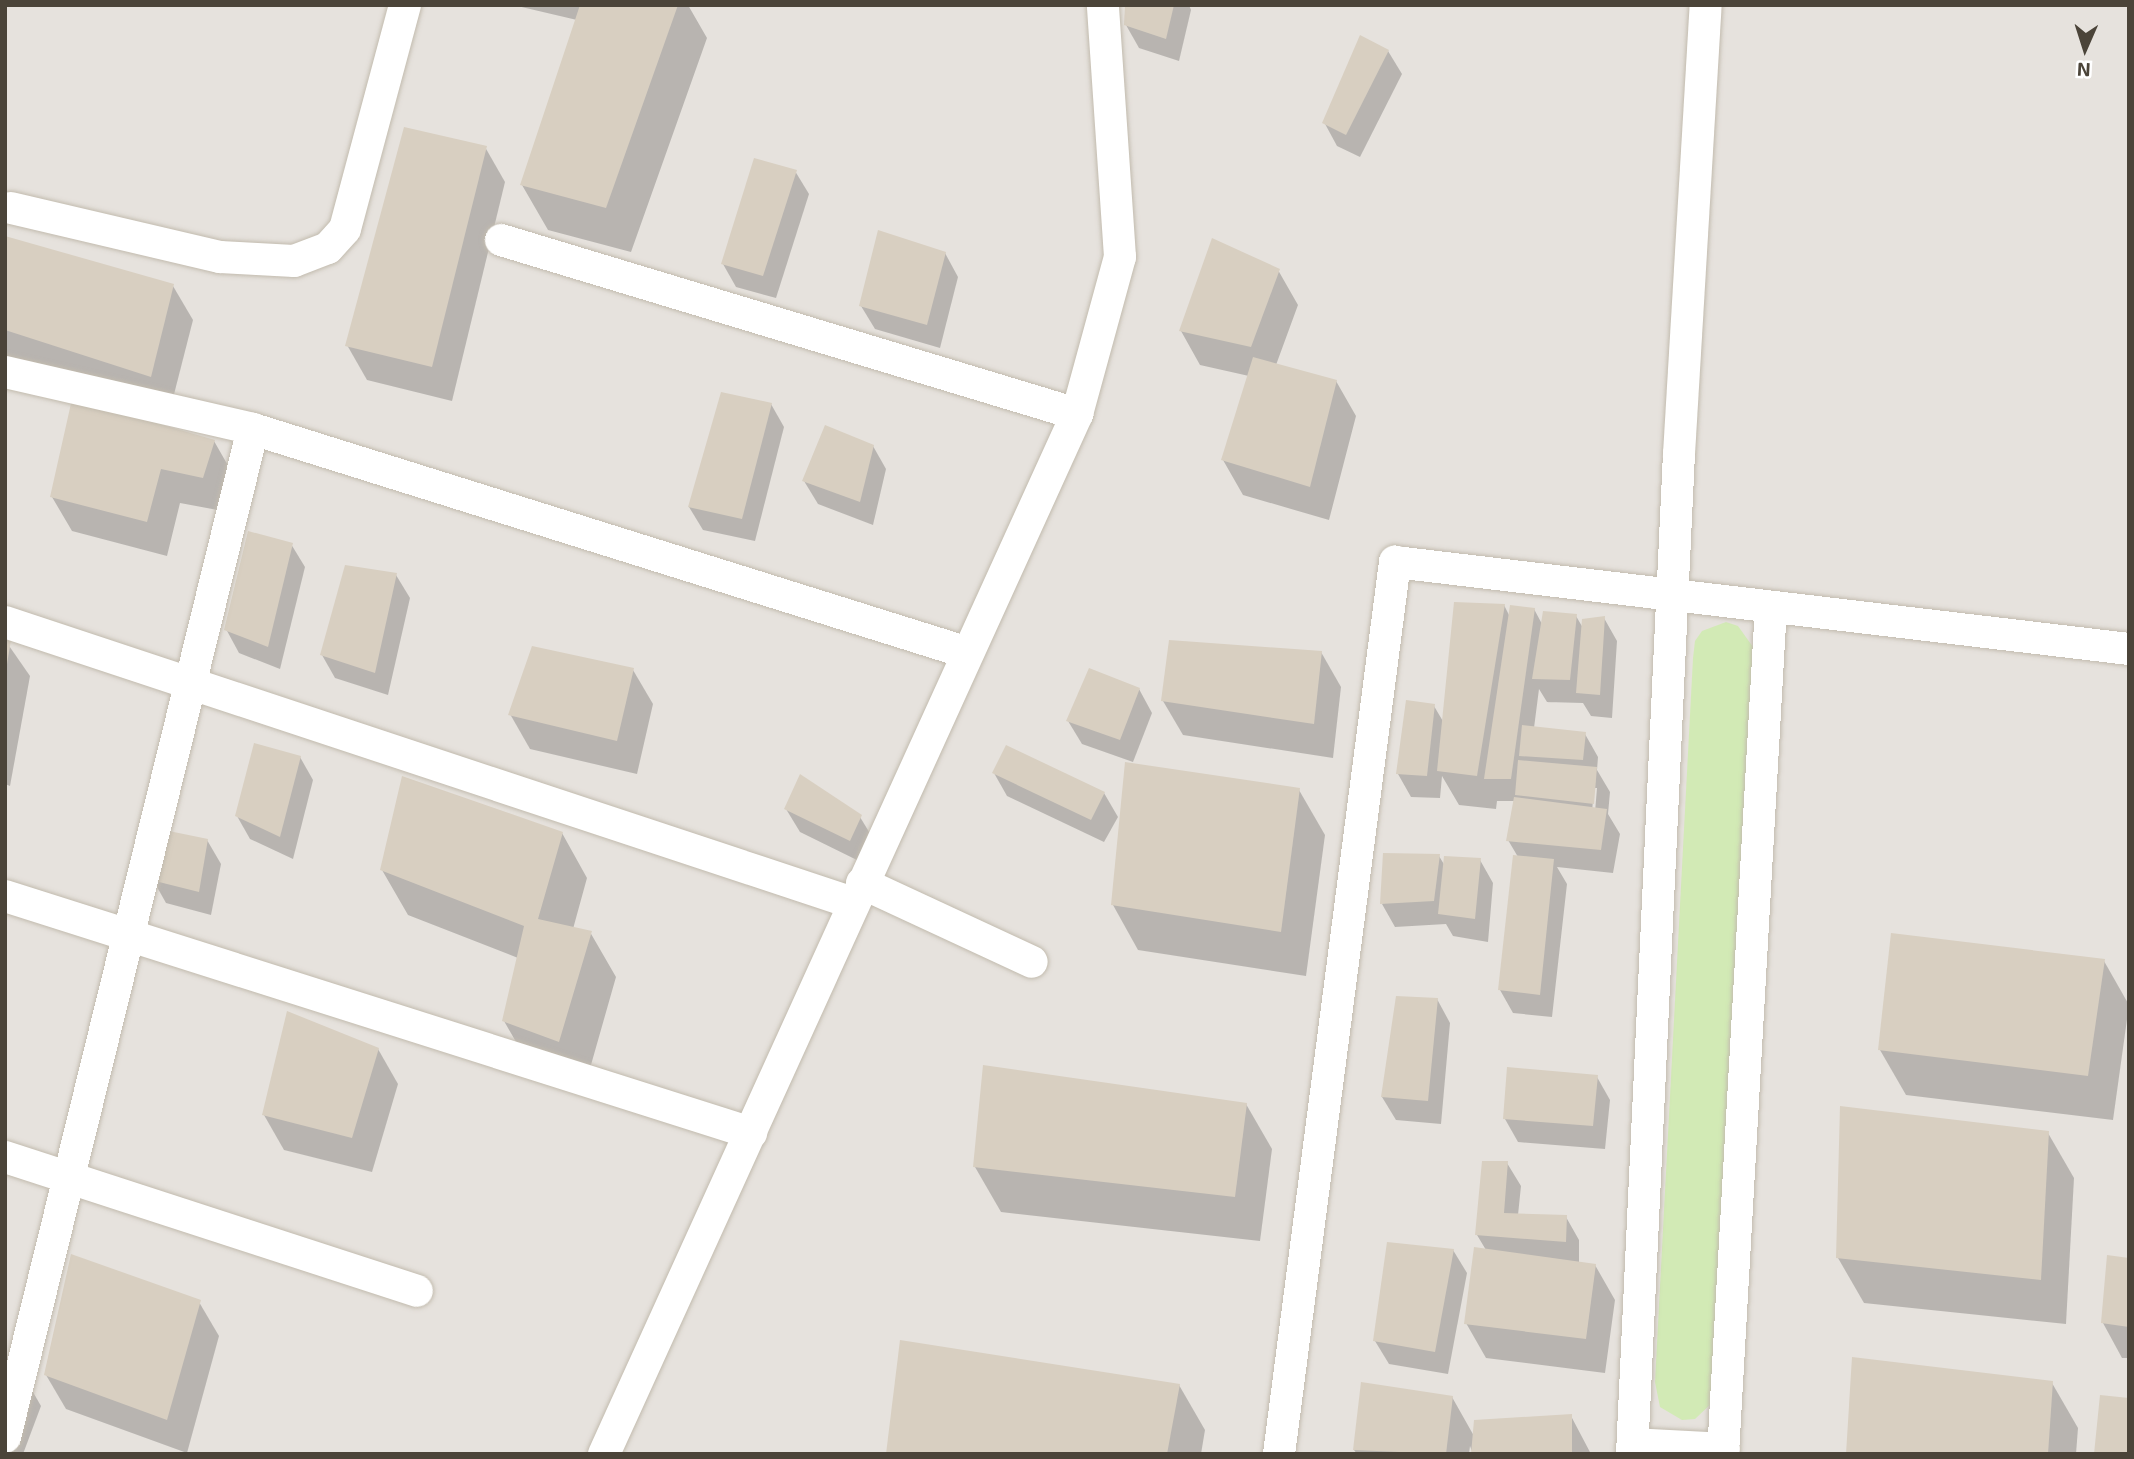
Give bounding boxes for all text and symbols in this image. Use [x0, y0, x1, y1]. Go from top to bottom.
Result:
north arrow [2050, 14, 2120, 84]
text: N [2076, 59, 2091, 82]

